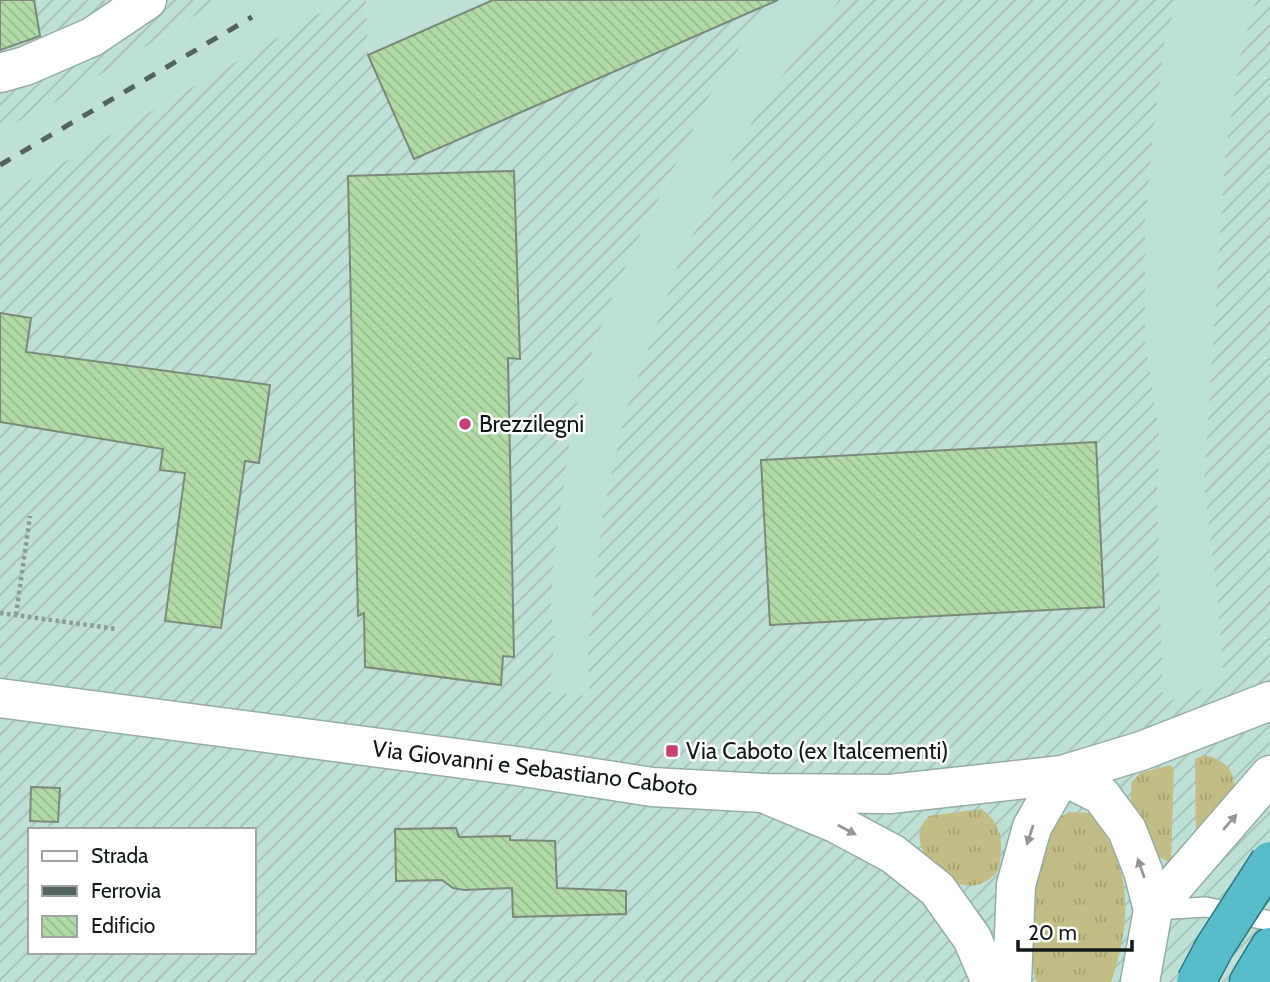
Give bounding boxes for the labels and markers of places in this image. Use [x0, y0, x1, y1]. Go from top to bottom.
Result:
place label: Brezzilegni [479, 410, 584, 438]
marker: Brezzilegni [457, 416, 473, 432]
place label: Via Caboto (ex Italcementi) [686, 737, 949, 765]
marker: Via Caboto (ex Italcementi) [664, 743, 680, 759]

